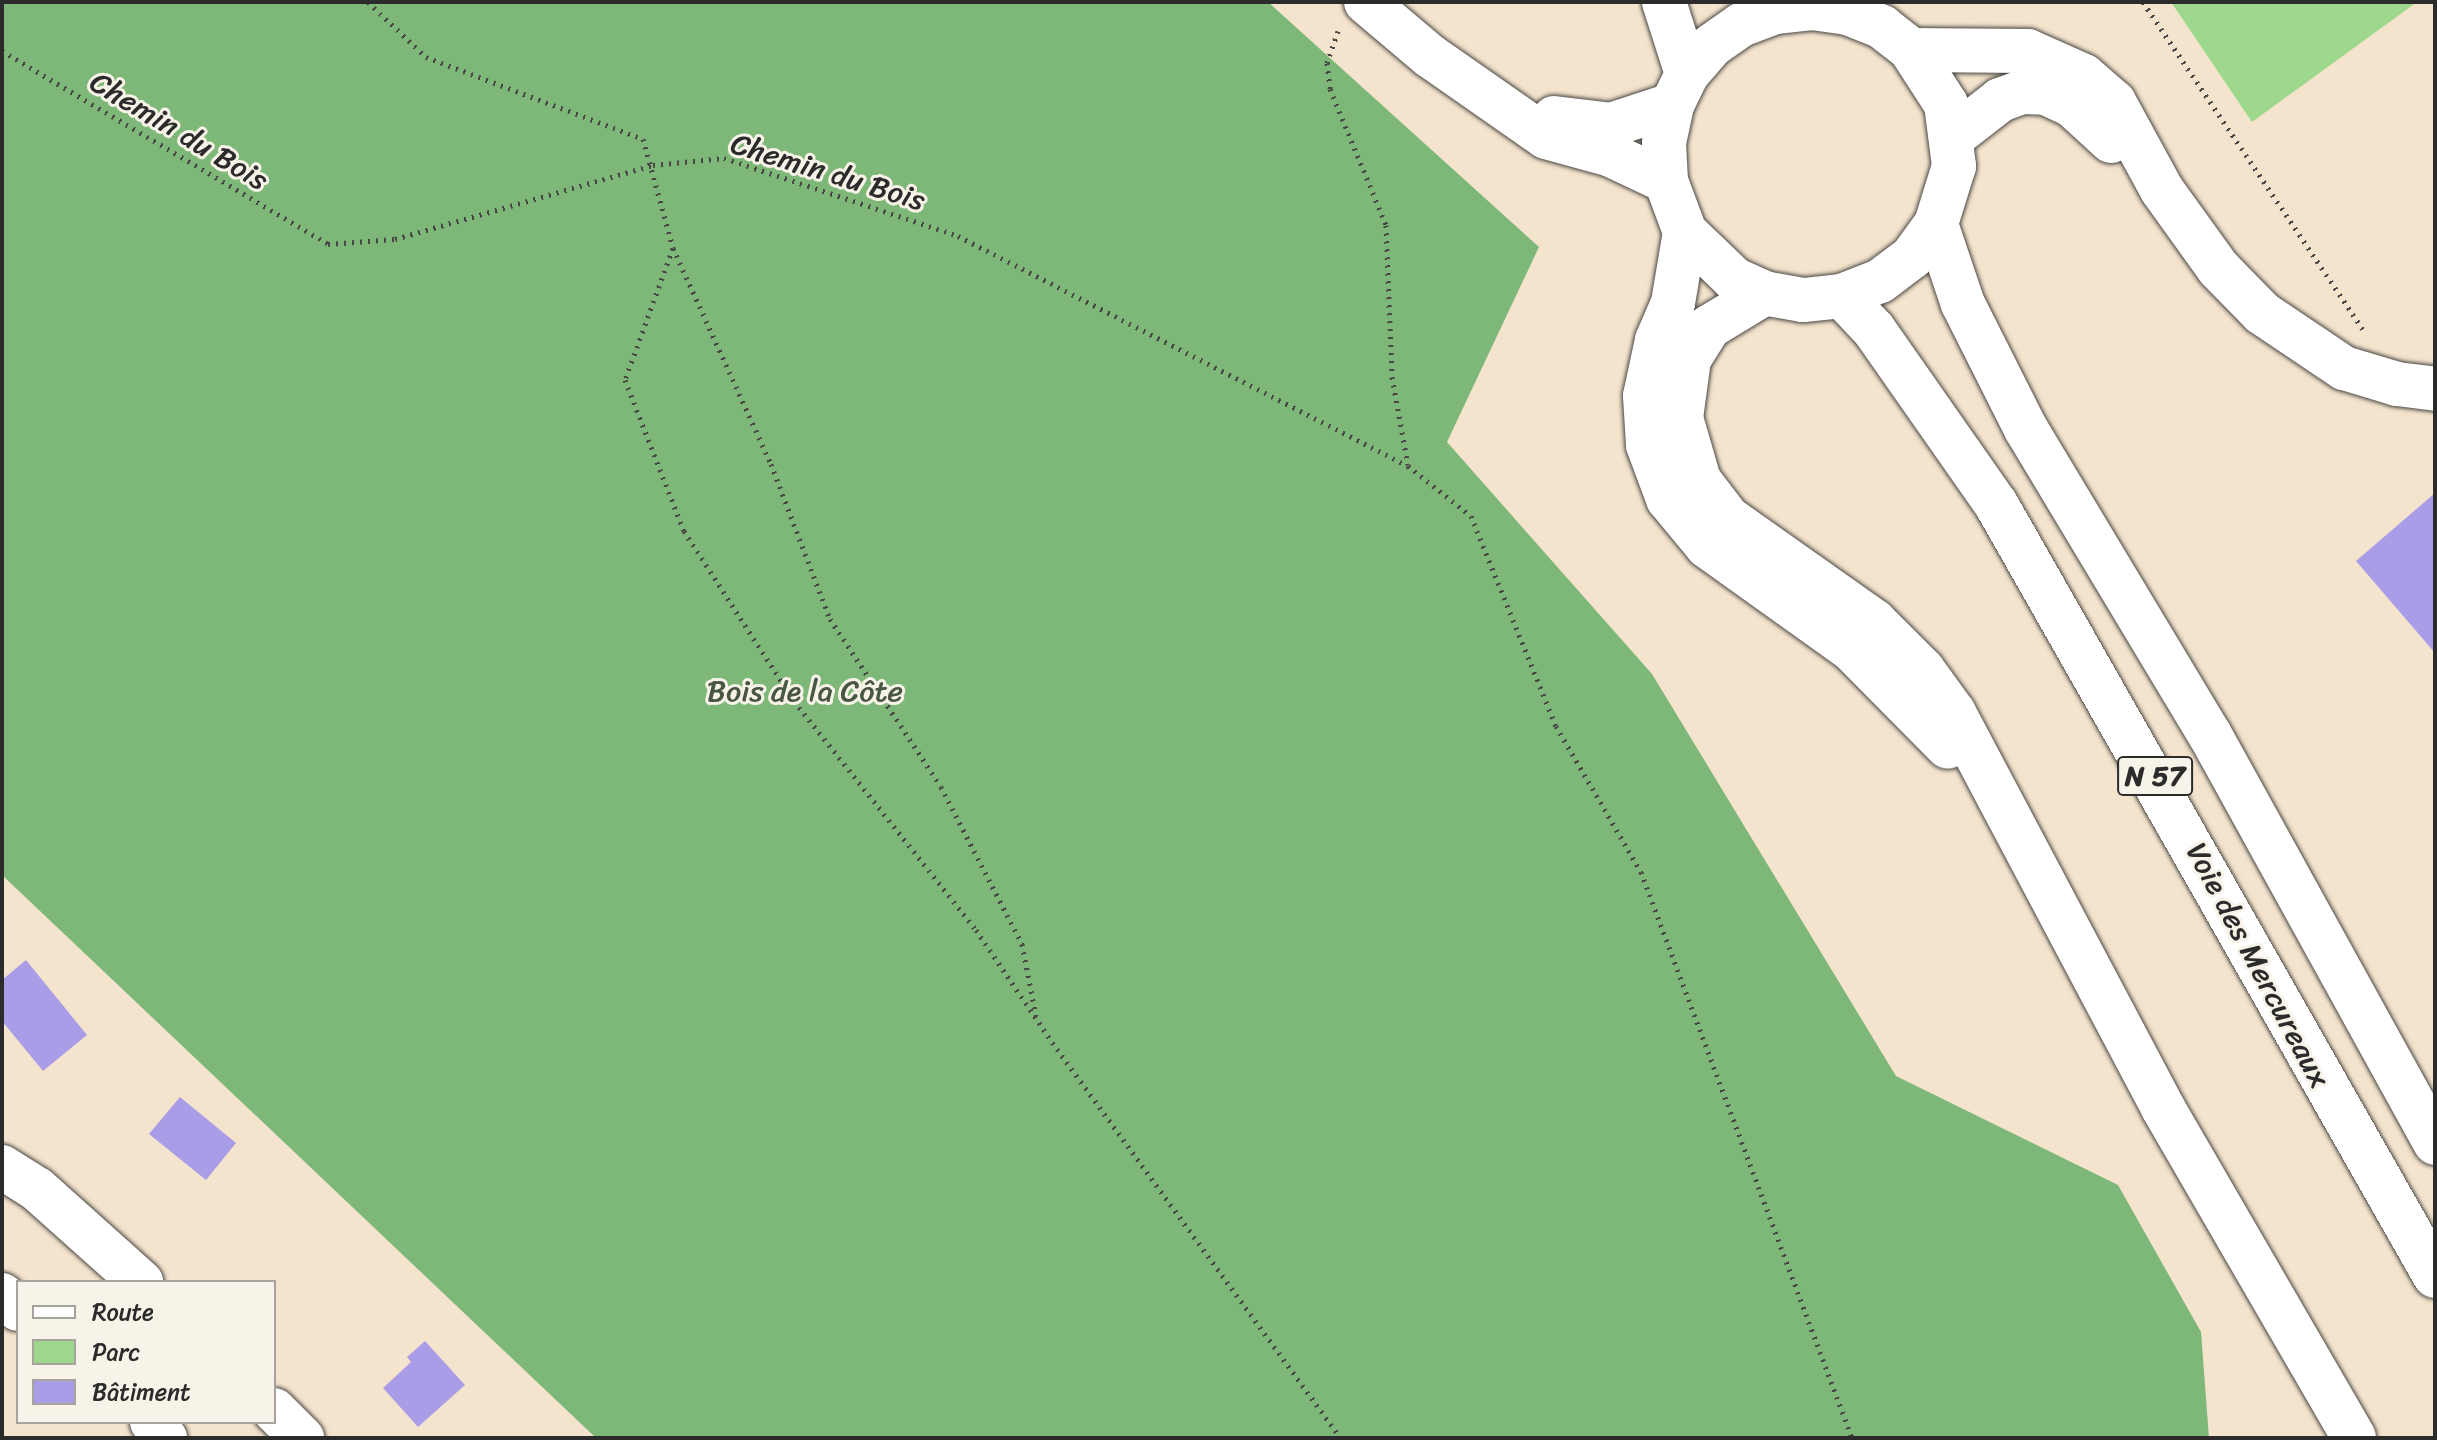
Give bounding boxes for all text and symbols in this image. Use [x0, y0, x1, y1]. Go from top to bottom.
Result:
street label: Chemin du Bois [83, 64, 275, 198]
street label: Chemin du Bois [727, 125, 929, 219]
park label: Bois de la Côte [707, 673, 903, 709]
road number: N 57 [2117, 752, 2193, 800]
street label: Voie des Mercureaux [2179, 837, 2337, 1093]
legend [16, 1280, 276, 1424]
text: Route [92, 1291, 154, 1333]
text: Parc [92, 1331, 140, 1373]
text: Bâtiment [92, 1371, 191, 1413]

